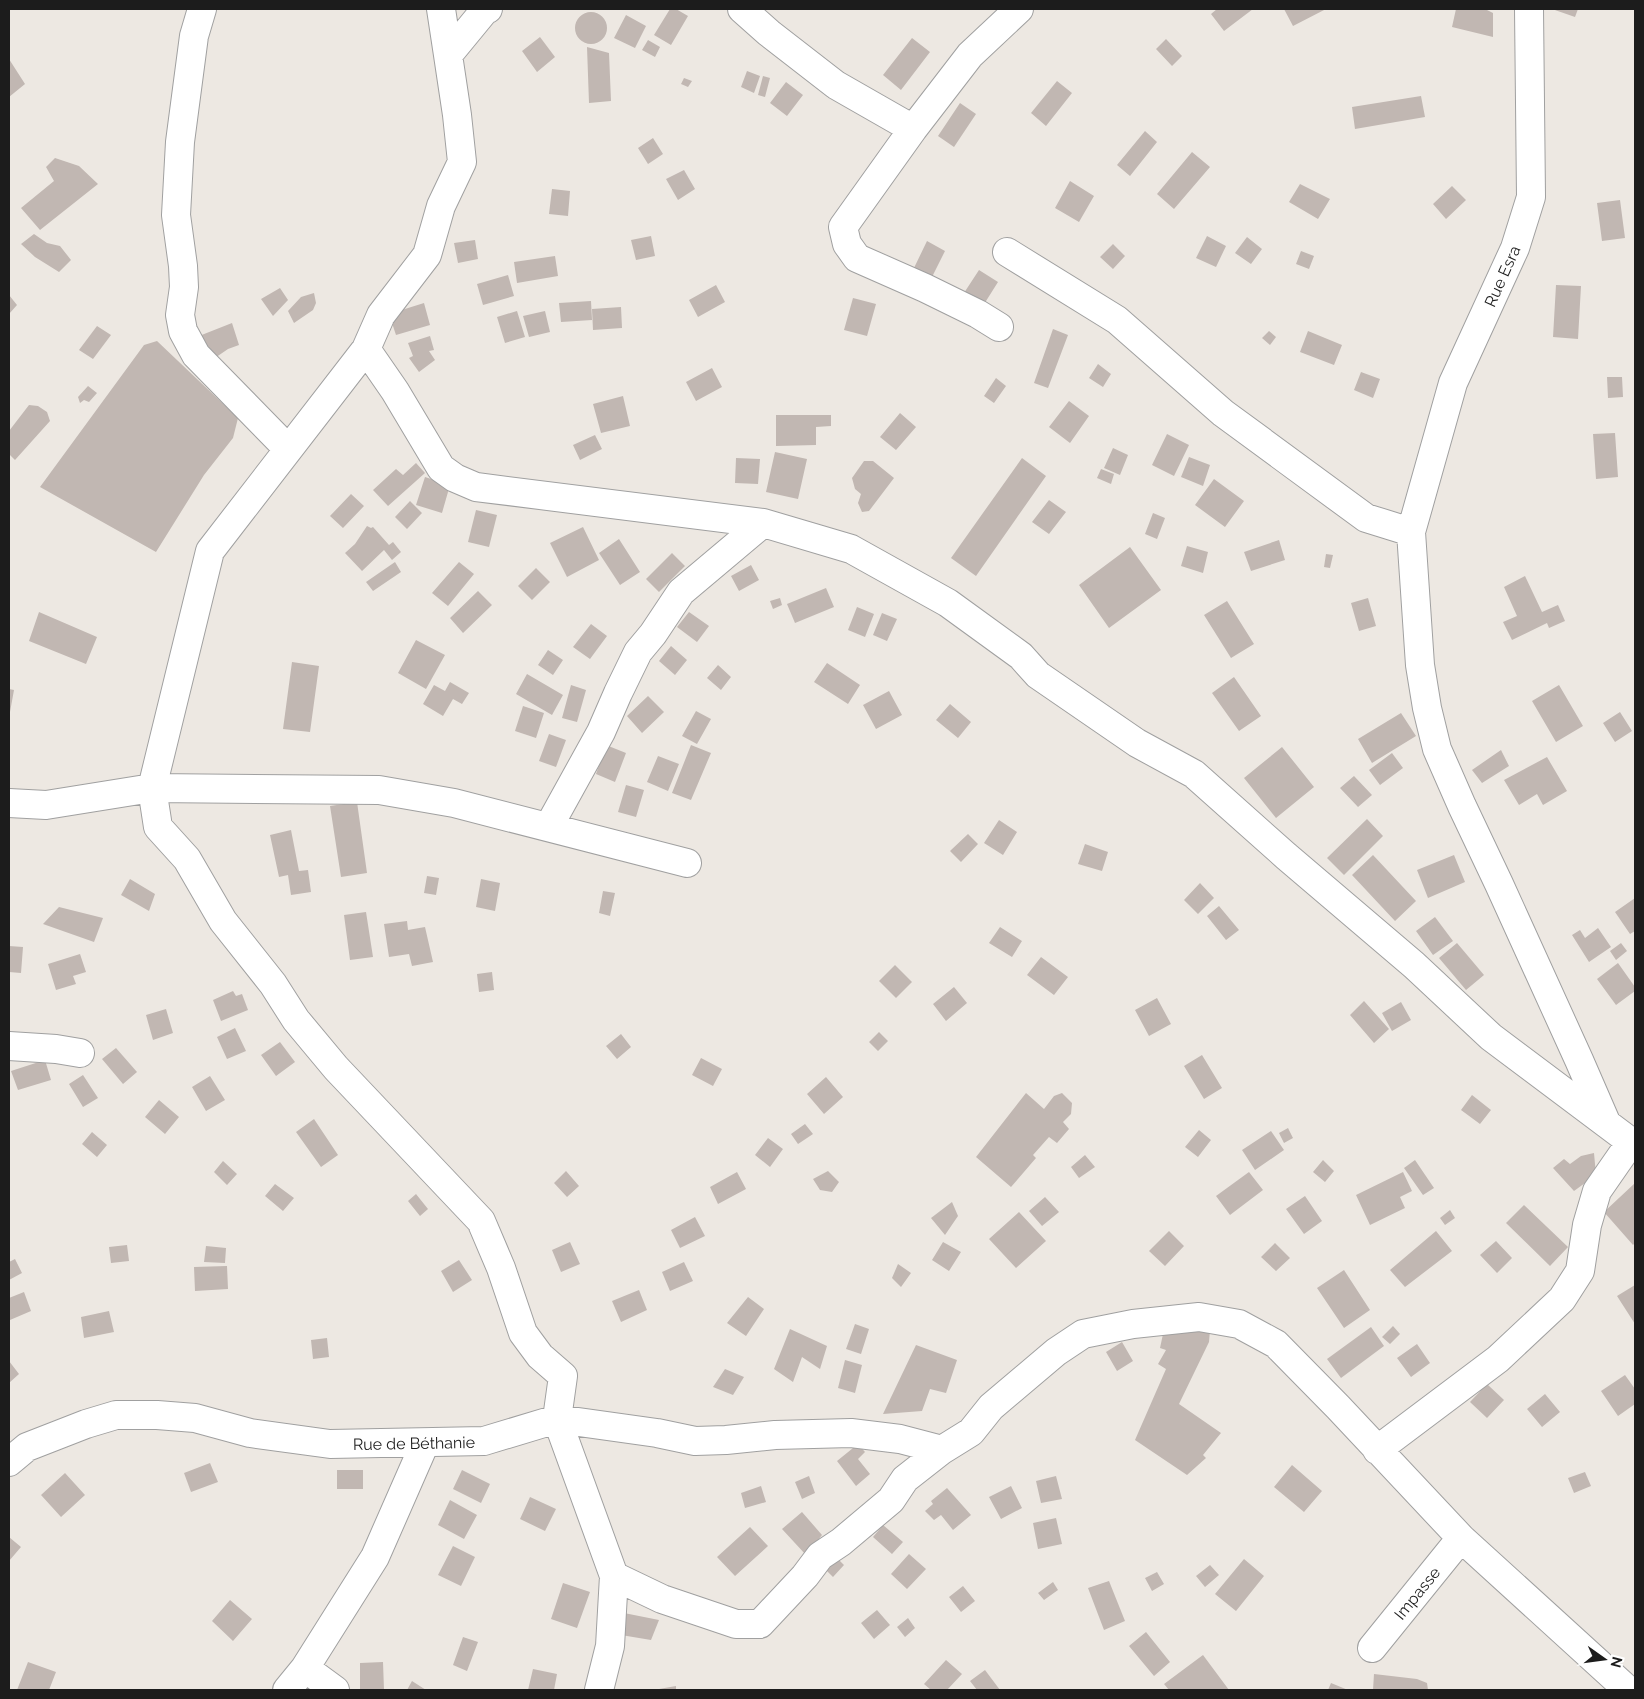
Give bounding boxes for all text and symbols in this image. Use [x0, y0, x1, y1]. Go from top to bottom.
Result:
street label: Rue Esra [1481, 243, 1524, 310]
street label: Rue de Béthanie [353, 1433, 475, 1454]
street label: Impasse [1390, 1563, 1444, 1623]
north arrow [1579, 1634, 1629, 1684]
text: N [1608, 1655, 1626, 1669]

